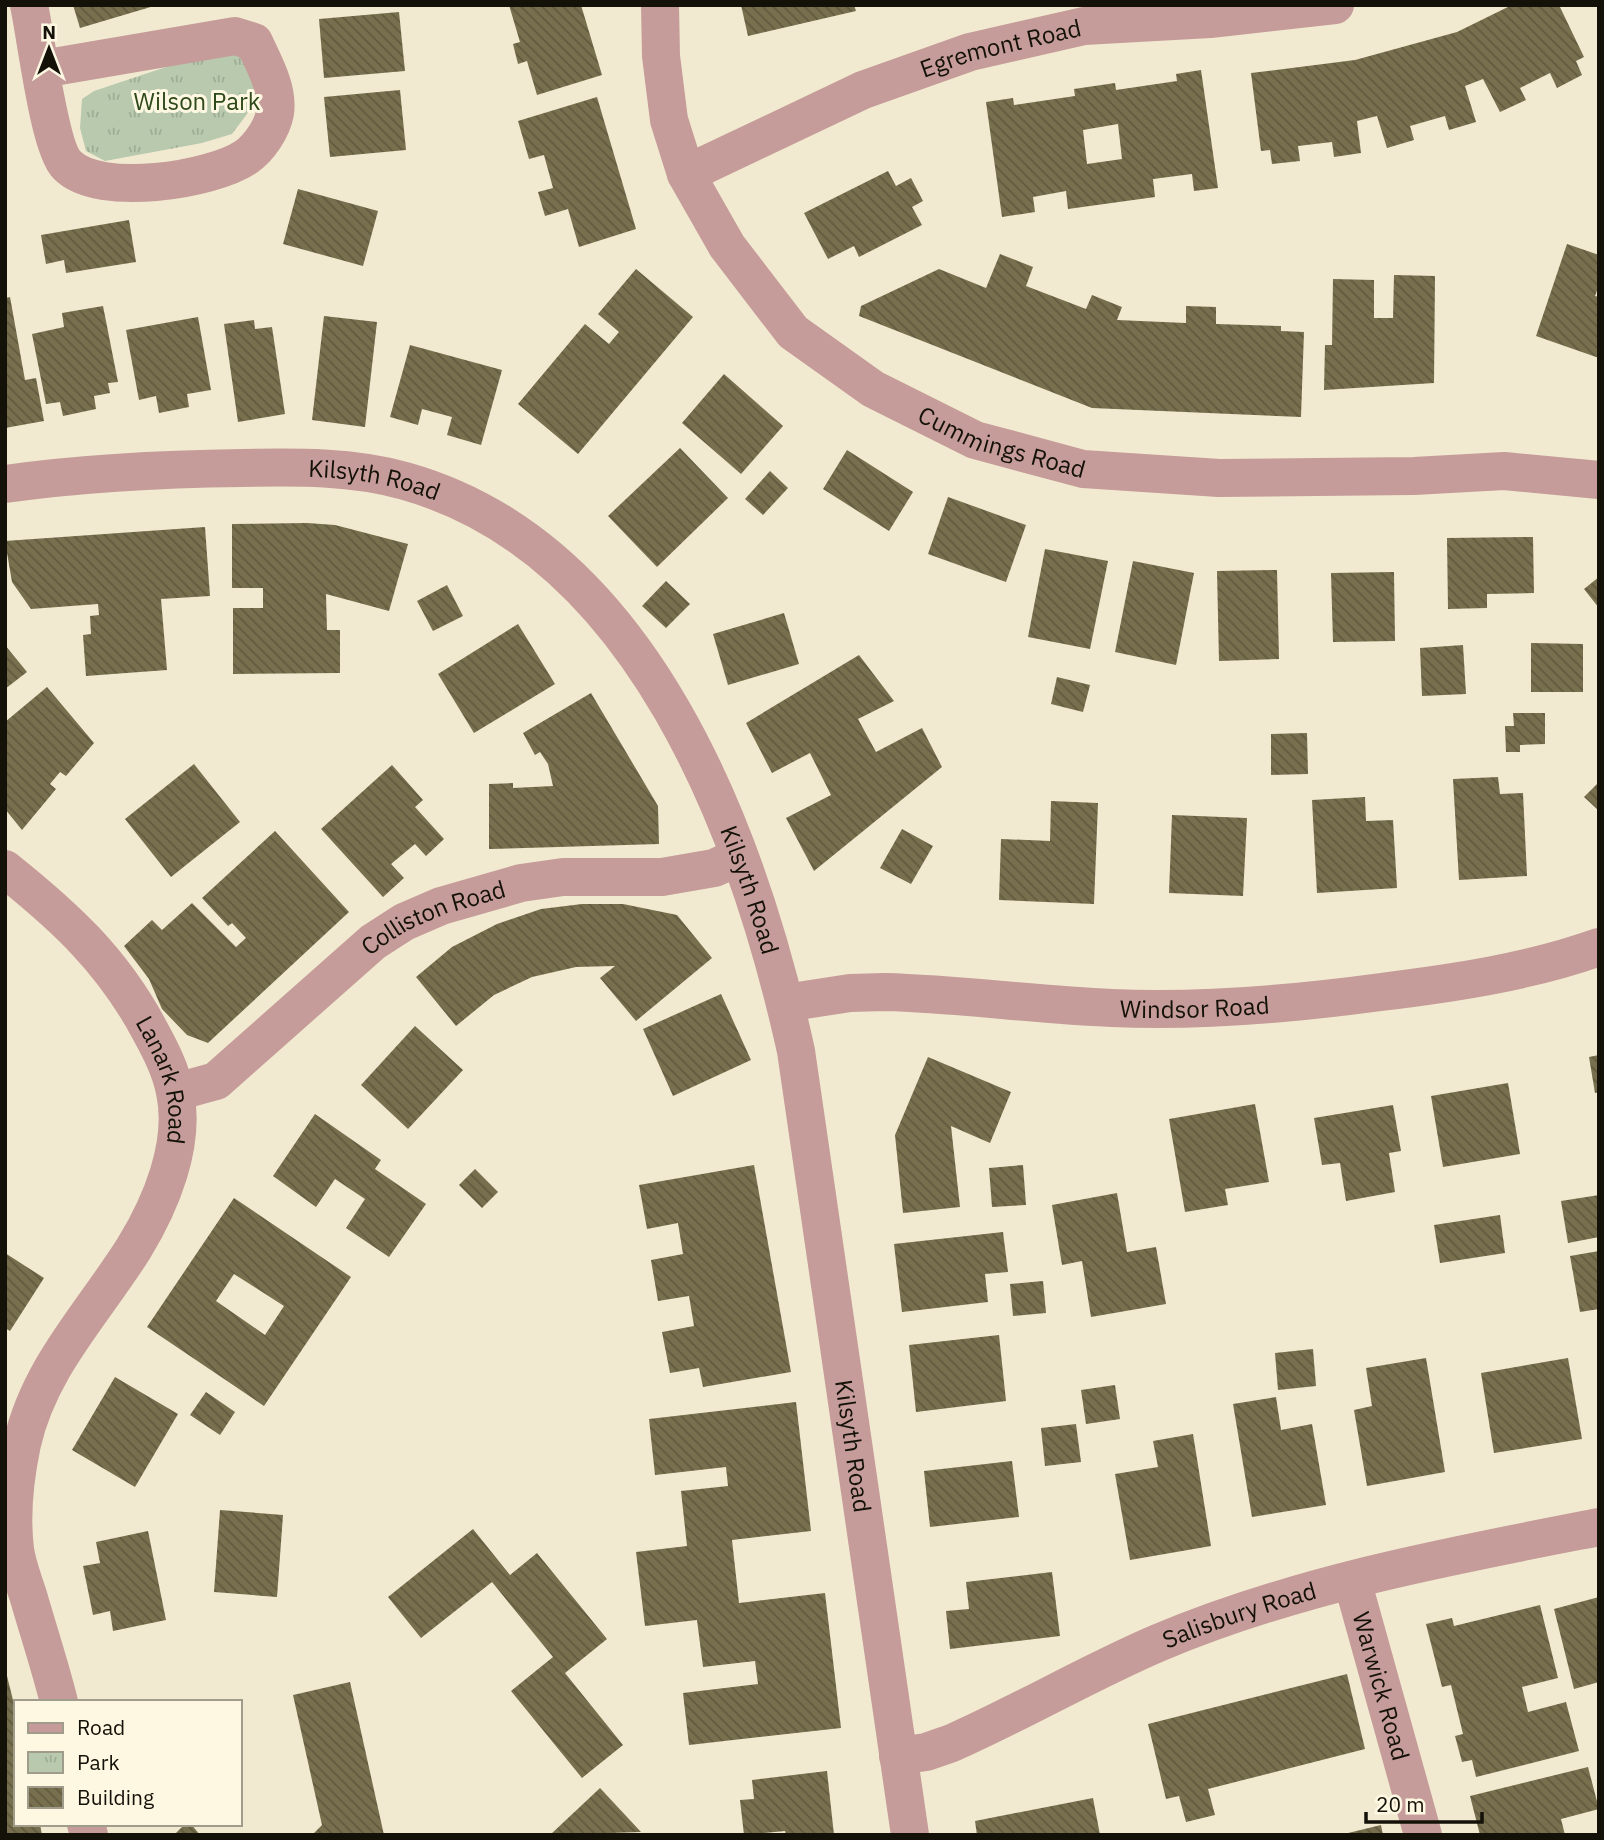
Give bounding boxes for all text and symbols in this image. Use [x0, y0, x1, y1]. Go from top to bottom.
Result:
street label: Egremont Road [915, 11, 1084, 85]
north arrow [14, 14, 84, 84]
text: N [42, 20, 56, 44]
park label: Wilson Park [134, 85, 261, 117]
street label: Cummings Road [913, 398, 1089, 485]
street label: Kilsyth Road [308, 452, 445, 507]
street label: Kilsyth Road [713, 821, 787, 958]
street label: Colliston Road [354, 872, 509, 962]
street label: Windsor Road [1119, 988, 1271, 1025]
street label: Lanark Road [129, 1010, 194, 1146]
street label: Kilsyth Road [828, 1377, 879, 1515]
street label: Salisbury Road [1157, 1574, 1320, 1656]
street label: Warwick Road [1346, 1608, 1417, 1764]
legend [14, 1700, 242, 1826]
text: Road [77, 1713, 125, 1741]
text: Park [77, 1748, 120, 1776]
scale bar [1366, 1780, 1482, 1824]
text: Building [77, 1783, 154, 1811]
text: 20 m [1376, 1790, 1425, 1818]

